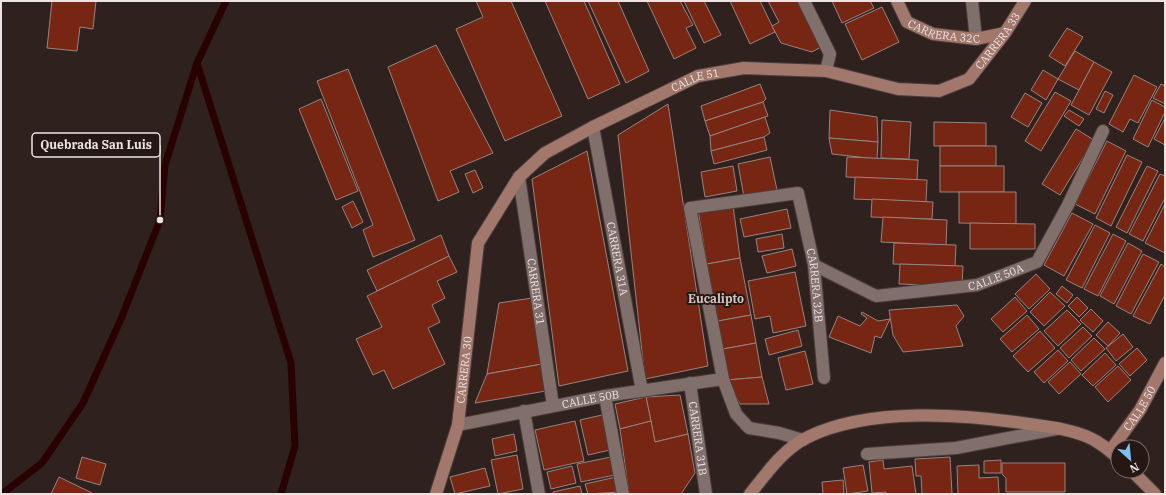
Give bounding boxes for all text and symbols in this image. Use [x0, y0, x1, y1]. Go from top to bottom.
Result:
street label: CARRERA 33 [972, 10, 1023, 72]
street label: CARRERA 32C [905, 16, 981, 46]
street label: CALLE 51 [669, 65, 720, 95]
callout: Quebrada San Luis [32, 133, 160, 157]
text: Quebrada San Luis [40, 137, 152, 152]
street label: CARRERA 31A [604, 221, 631, 297]
street label: CARRERA 32B [803, 247, 826, 323]
street label: CARRERA 31 [524, 257, 548, 326]
street label: CALLE 50A [967, 261, 1026, 293]
district label: Eucalipto [688, 291, 744, 306]
street label: CARRERA 30 [453, 335, 475, 404]
street label: CALLE 50 [1120, 383, 1159, 434]
street label: CALLE 50B [561, 387, 620, 411]
street label: CARRERA 31B [686, 400, 710, 476]
north arrow [1110, 439, 1150, 479]
text: N [1127, 460, 1142, 476]

